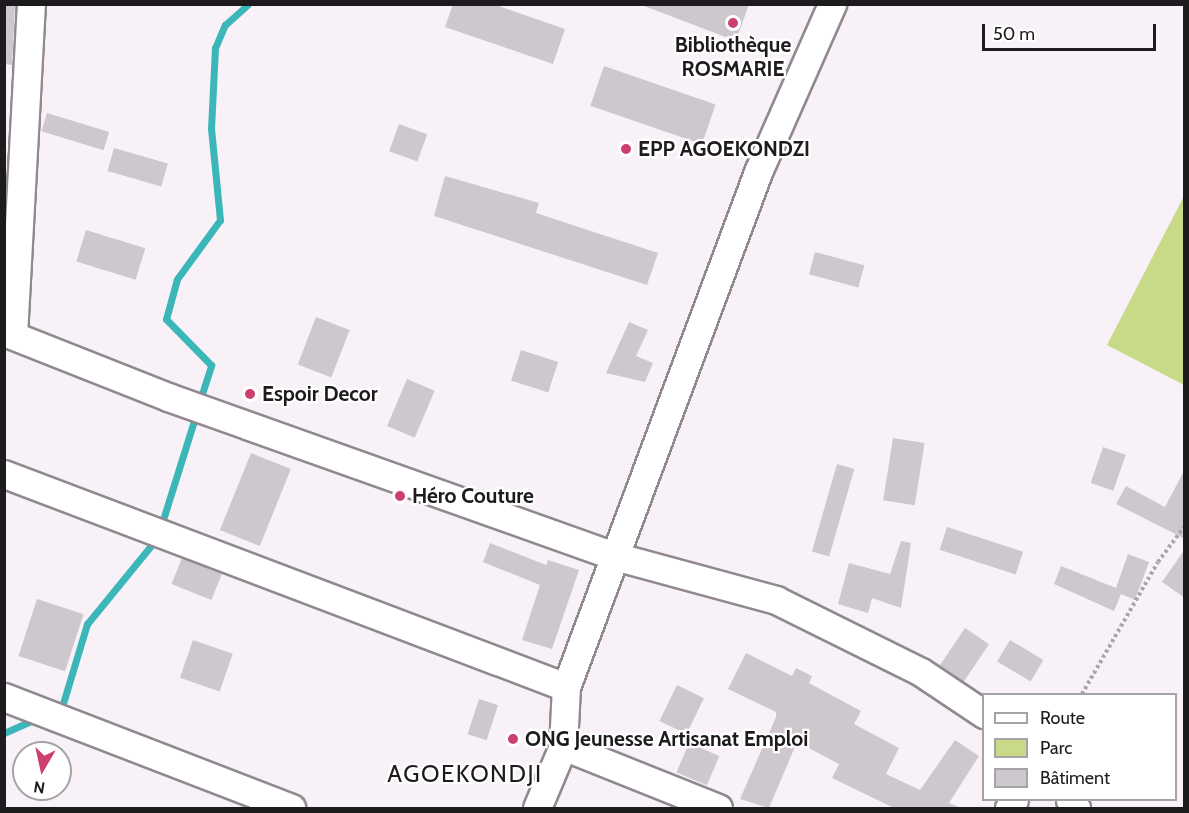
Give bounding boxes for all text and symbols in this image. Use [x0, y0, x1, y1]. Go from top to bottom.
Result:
scale bar [985, 12, 1159, 50]
marker: Bibliothèque ROSMARIE [726, 16, 740, 30]
text: 50 m [993, 23, 1035, 45]
place label: Bibliothèque ROSMARIE [675, 32, 791, 82]
place label: EPP AGOEKONDZI [638, 136, 810, 162]
marker: EPP AGOEKONDZI [619, 142, 633, 156]
place label: Espoir Decor [262, 381, 378, 407]
marker: Espoir Decor [243, 387, 257, 401]
place label: Héro Couture [412, 483, 534, 509]
marker: Héro Couture [393, 489, 407, 503]
legend [982, 693, 1177, 801]
text: Route [1040, 707, 1085, 729]
place label: ONG Jeunesse Artisanat Emploi [525, 726, 808, 752]
marker: ONG Jeunesse Artisanat Emploi [506, 732, 520, 746]
text: Parc [1040, 737, 1072, 759]
north arrow [12, 741, 72, 801]
district label: AGOEKONDJI [387, 760, 543, 788]
text: Bâtiment [1040, 767, 1110, 789]
text: N [32, 777, 46, 798]

